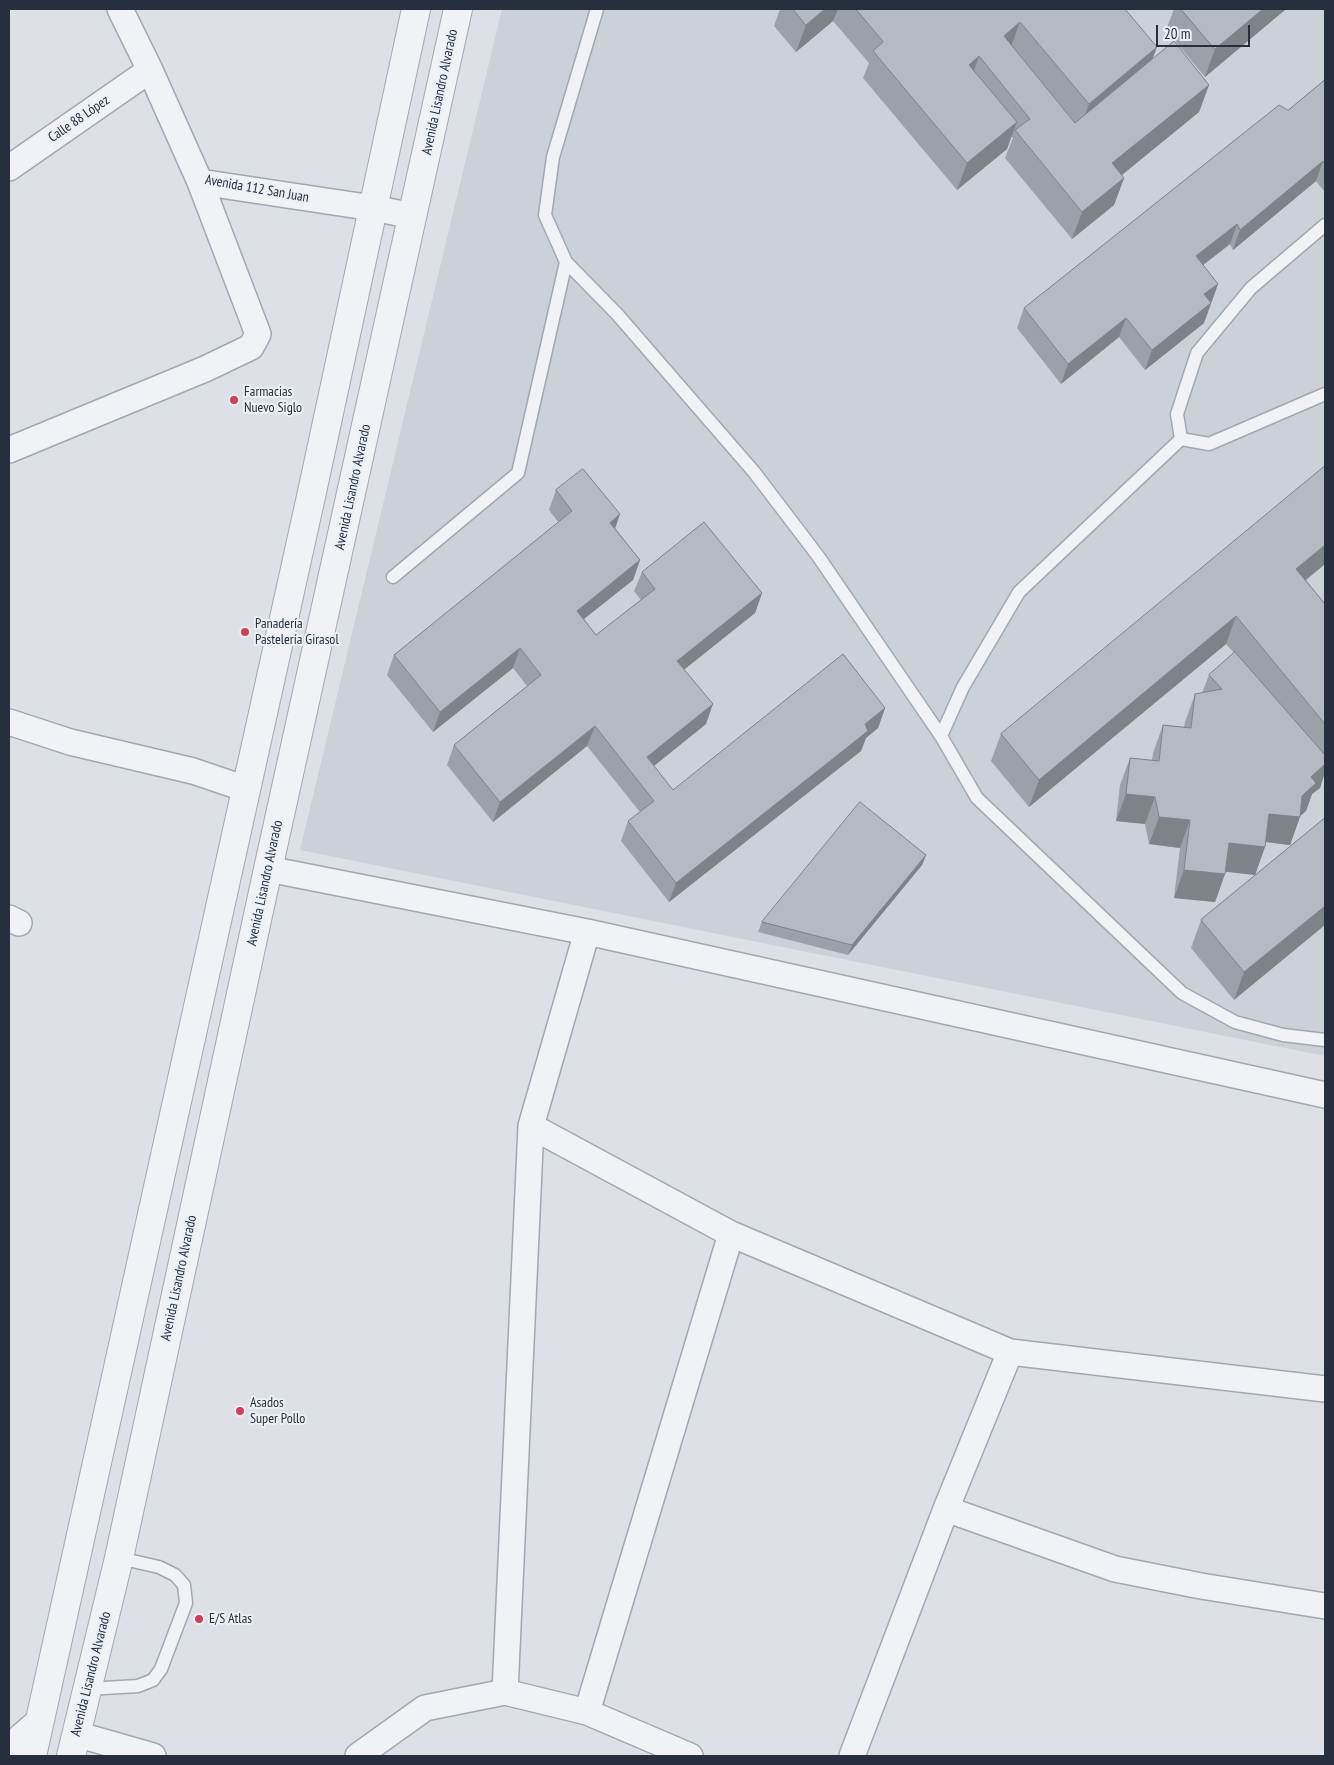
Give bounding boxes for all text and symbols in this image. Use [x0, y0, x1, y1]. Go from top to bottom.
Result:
scale bar [1159, 15, 1253, 47]
text: 20 m [1164, 24, 1190, 43]
street label: Avenida Lisandro Alvarado [418, 28, 462, 156]
street label: Calle 88 López [45, 92, 113, 146]
street label: Avenida 112 San Juan [204, 172, 310, 206]
place label: Farmacias Nuevo Siglo [244, 384, 302, 417]
marker: Farmacias Nuevo Siglo [228, 394, 240, 406]
street label: Avenida Lisandro Alvarado [331, 423, 375, 551]
place label: Panadería Pastelería Girasol [255, 616, 339, 648]
marker: Panadería Pastelería Girasol [239, 626, 251, 638]
street label: Avenida Lisandro Alvarado [243, 819, 287, 947]
street label: Avenida Lisandro Alvarado [157, 1214, 201, 1342]
place label: Asados Super Pollo [250, 1395, 305, 1428]
marker: Asados Super Pollo [234, 1405, 246, 1417]
street label: Avenida Lisandro Alvarado [67, 1610, 115, 1738]
place label: E/S Atlas [209, 1611, 252, 1627]
marker: E/S Atlas [193, 1613, 205, 1625]

